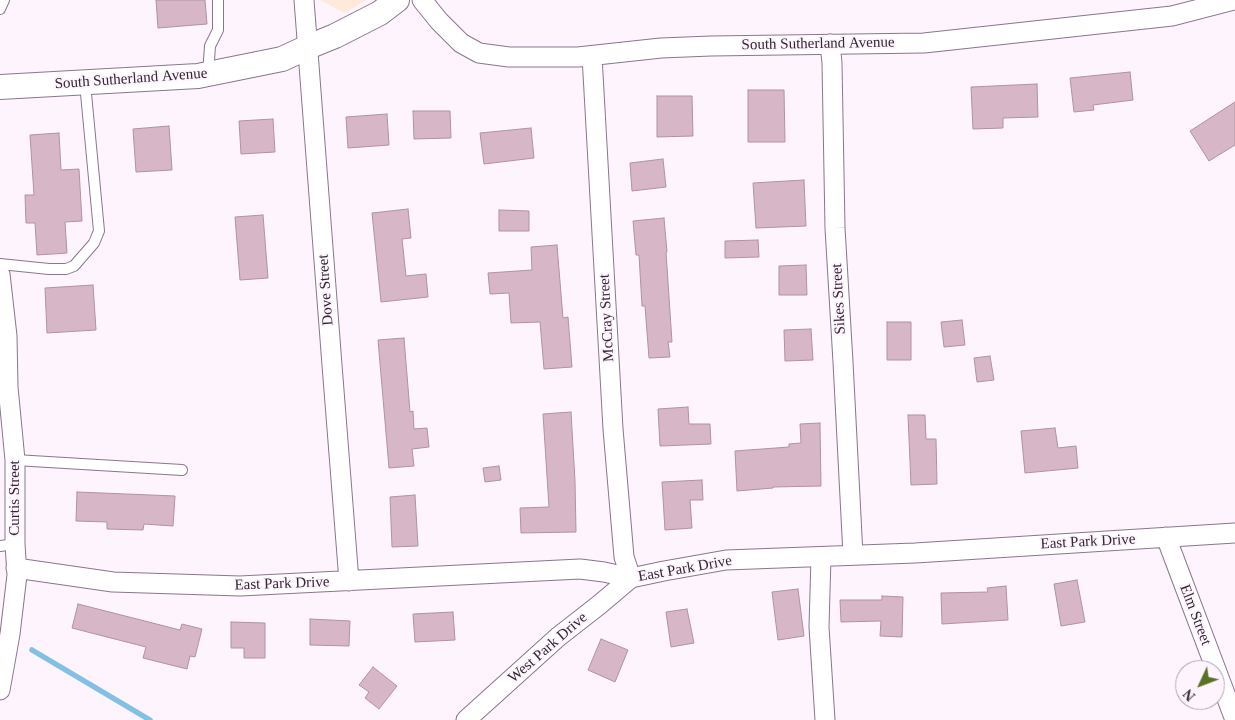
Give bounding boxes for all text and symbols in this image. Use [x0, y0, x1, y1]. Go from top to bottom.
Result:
street label: South Sutherland Avenue [741, 34, 895, 54]
street label: South Sutherland Avenue [54, 65, 208, 93]
street label: Dove Street [315, 254, 337, 326]
street label: Sikes Street [828, 263, 850, 335]
street label: McCray Street [596, 274, 618, 362]
street label: Curtis Street [6, 460, 24, 536]
street label: East Park Drive [1040, 531, 1136, 553]
street label: East Park Drive [637, 552, 733, 586]
street label: East Park Drive [234, 573, 330, 595]
street label: Elm Street [1175, 582, 1215, 648]
street label: West Park Drive [505, 609, 591, 687]
north arrow [1175, 660, 1225, 710]
text: N [1180, 686, 1198, 704]

